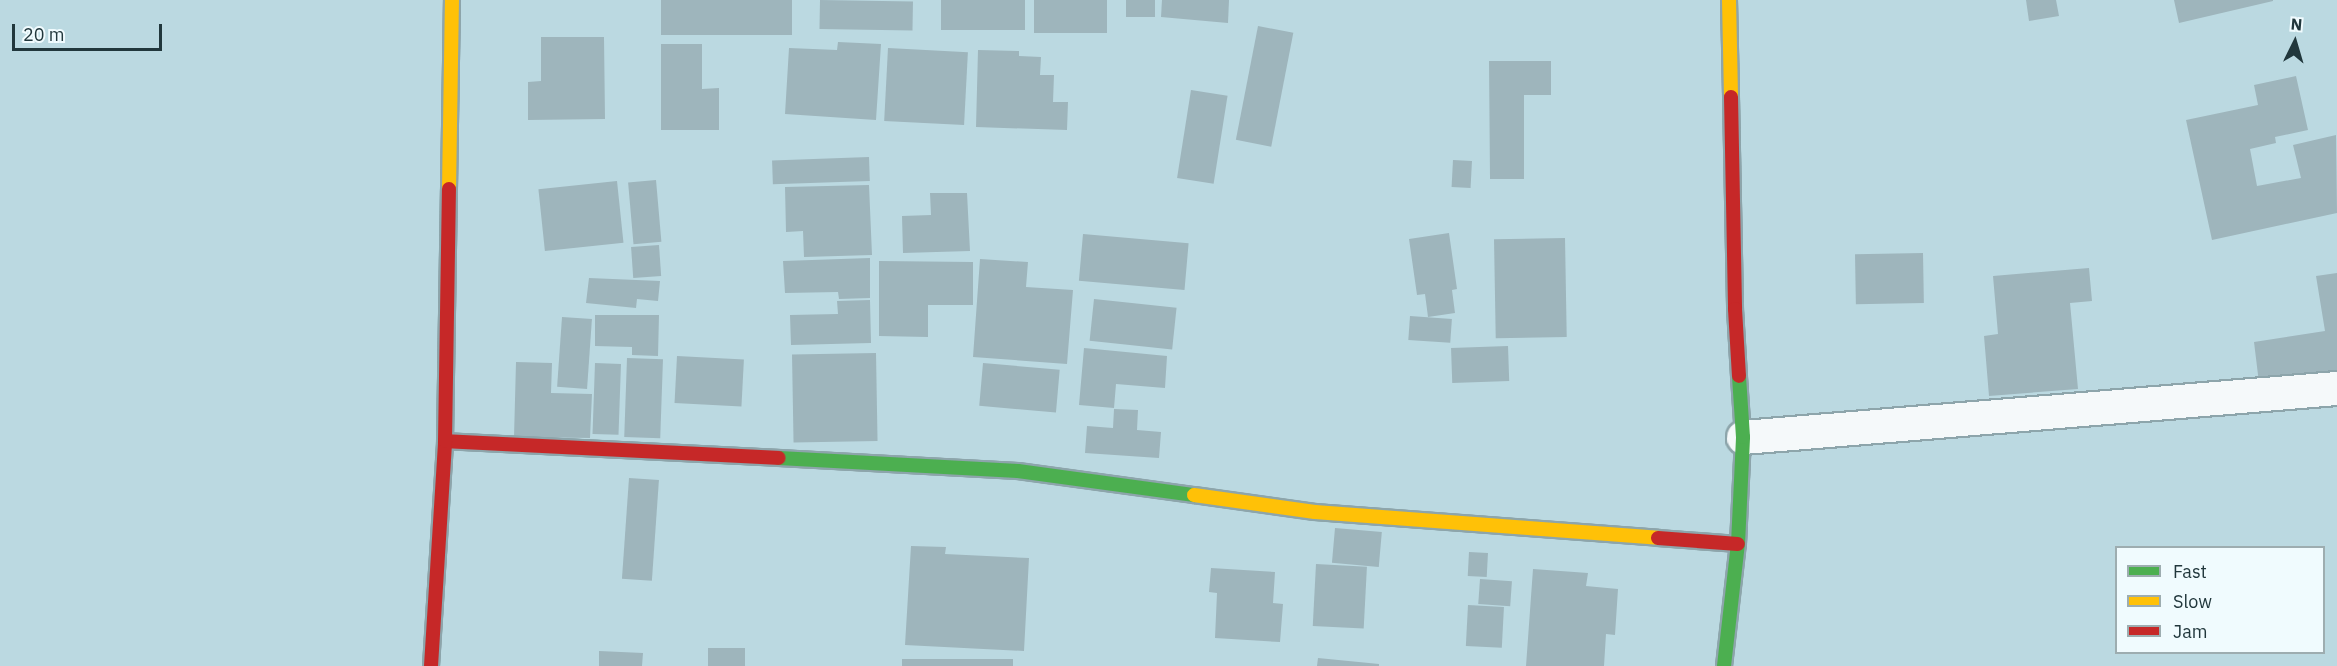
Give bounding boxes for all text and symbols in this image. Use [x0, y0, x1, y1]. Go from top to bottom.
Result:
scale bar [15, 12, 165, 50]
north arrow [2265, 12, 2325, 72]
text: N [2290, 14, 2303, 35]
text: 20 m [23, 23, 65, 46]
legend [2115, 546, 2325, 654]
text: Fast [2173, 560, 2207, 583]
text: Slow [2173, 590, 2212, 613]
text: Jam [2173, 620, 2208, 643]

